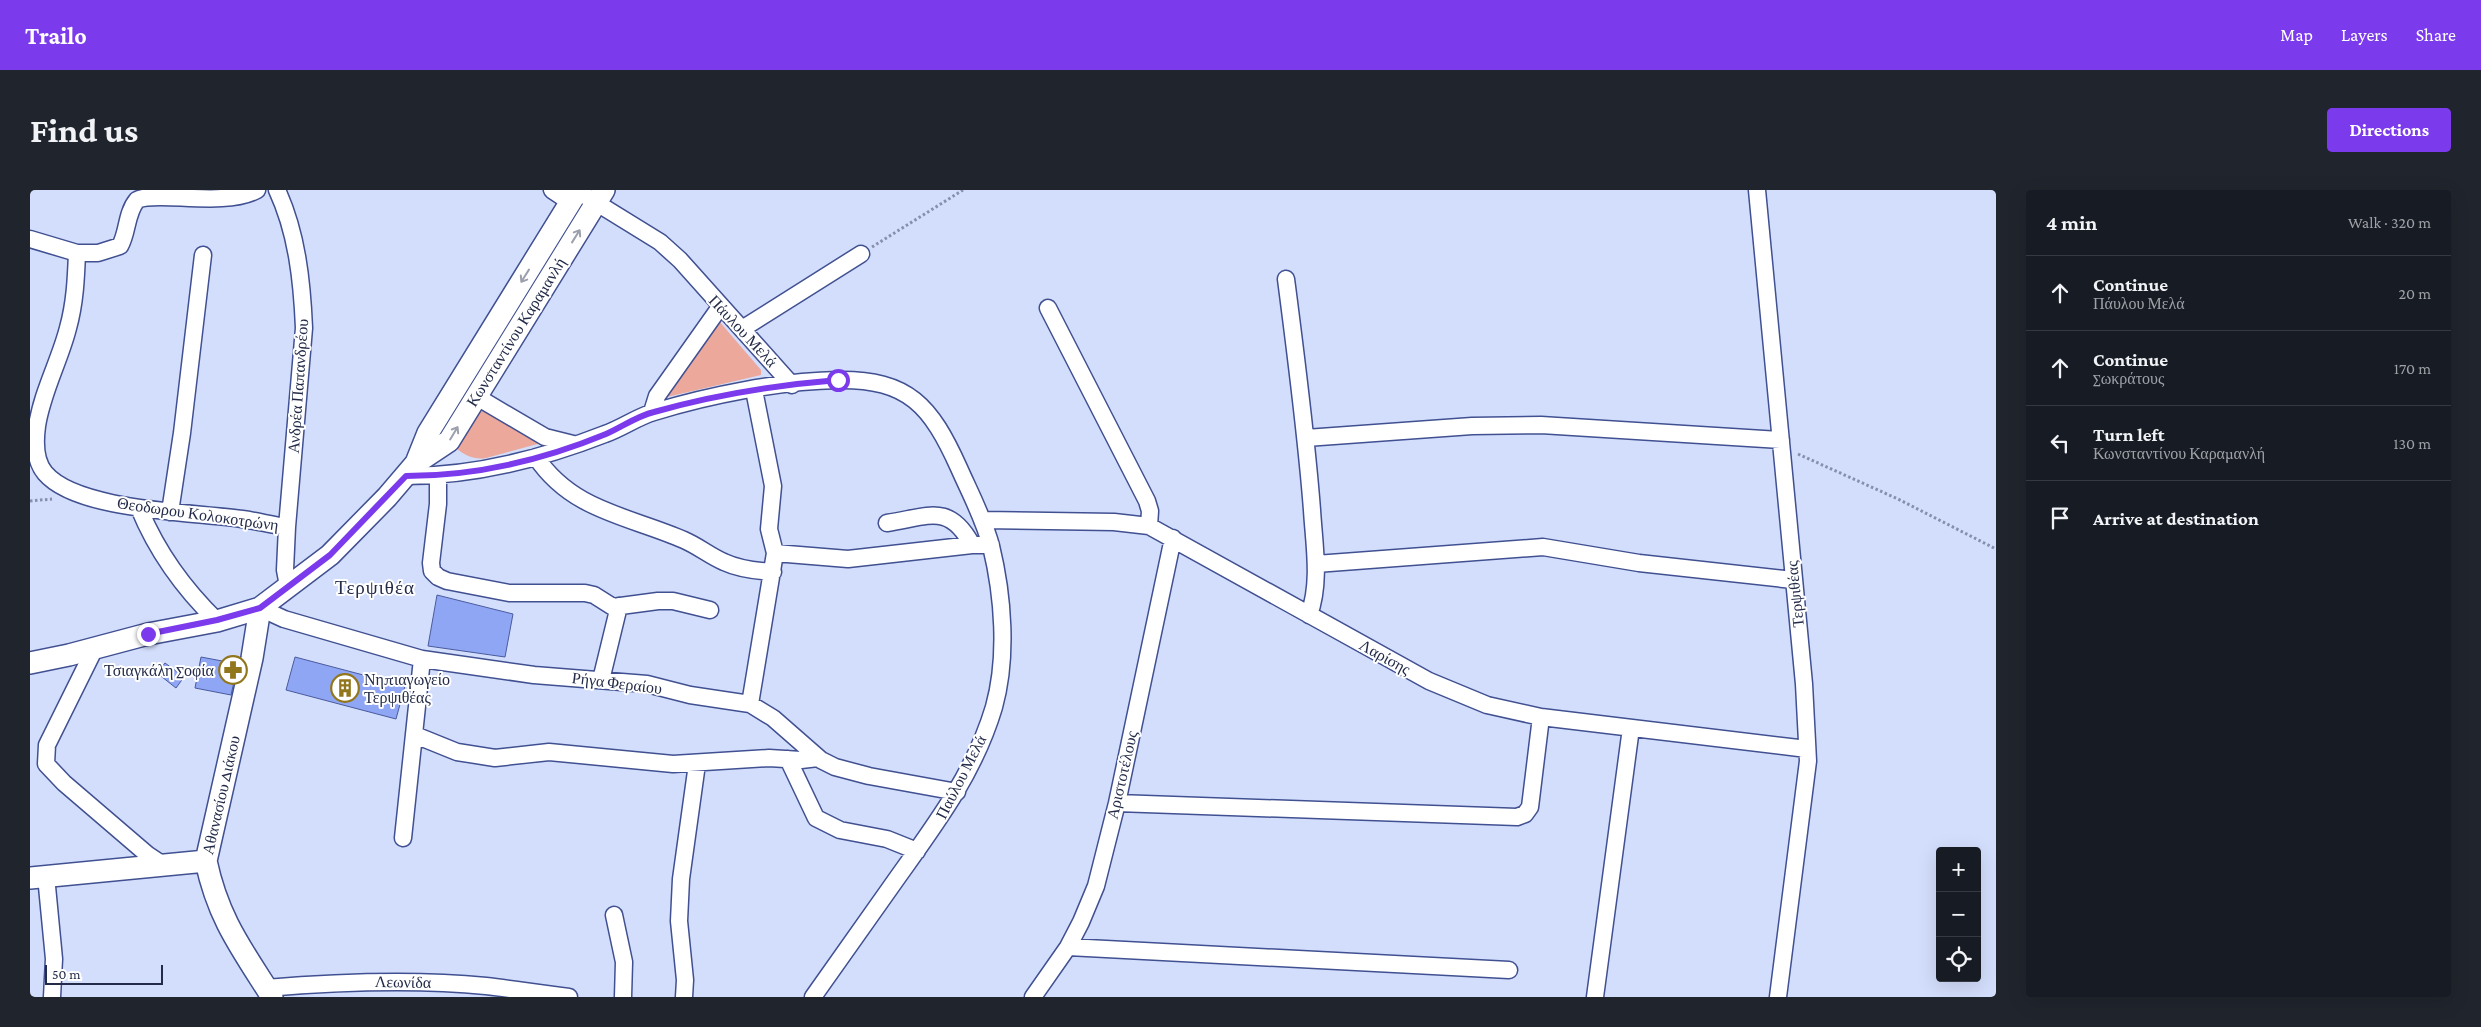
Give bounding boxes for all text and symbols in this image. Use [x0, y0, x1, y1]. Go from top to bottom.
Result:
text: Trailo [25, 22, 87, 49]
text: Map [2280, 25, 2313, 45]
text: Layers [2341, 25, 2388, 45]
text: Share [2416, 25, 2456, 45]
button: Directions [2327, 108, 2451, 152]
text: Find us [30, 111, 138, 150]
text: 4 min [2046, 211, 2097, 235]
text: Walk · 320 m [2348, 214, 2431, 231]
one-way arrow [571, 229, 581, 243]
street label: Κωνσταντίνου Καραμανλή [463, 254, 570, 410]
one-way arrow [519, 269, 530, 283]
text: Continue [2093, 274, 2168, 295]
icon: ahead [2046, 279, 2074, 307]
text: 20 m [2398, 285, 2431, 302]
street label: Πάυλου Μελά [706, 292, 781, 371]
text: Πάυλου Μελά [2093, 295, 2185, 312]
street label: Ανδρέα Παπανδρέου [285, 318, 312, 454]
text: Continue [2093, 349, 2168, 370]
icon: ahead [2046, 354, 2074, 382]
text: 170 m [2394, 360, 2431, 377]
route start [827, 369, 850, 392]
text: Σωκράτους [2093, 370, 2164, 387]
text: Turn left [2093, 424, 2165, 445]
one-way arrow [449, 427, 459, 441]
icon: left [2046, 429, 2074, 457]
text: 130 m [2393, 435, 2431, 452]
text: Κωνσταντίνου Καραμανλή [2093, 445, 2265, 462]
street label: Θεοδωρου Κολοκοτρώνη [116, 494, 280, 535]
icon: arrive [2046, 504, 2074, 532]
text: Arrive at destination [2093, 508, 2259, 529]
street label: Τερψιθέας [1783, 559, 1808, 628]
district label: Τερψιθέα [335, 577, 415, 598]
route end [137, 623, 160, 646]
street label: Λαρίσης [1356, 636, 1414, 679]
pharmacy icon: Τσιαγκάλη Σοφία [218, 655, 248, 685]
place label: Τσιαγκάλη Σοφία [104, 662, 215, 680]
street label: Ρήγα Φεραίου [571, 669, 663, 698]
place label: Νηπιαγωγείο Τερψιθέας [364, 671, 450, 707]
building icon: Νηπιαγωγείο Τερψιθέας [330, 673, 360, 703]
street label: Αριστοτέλους [1104, 729, 1142, 821]
street label: Παύλου Μελά [933, 732, 990, 822]
street label: Αθανασίου Διάκου [199, 734, 243, 856]
map controls [1936, 847, 1981, 982]
button: + [1936, 847, 1981, 892]
button: − [1936, 892, 1981, 937]
button: locate [1936, 937, 1981, 982]
scale bar [45, 962, 162, 985]
text: 50 m [52, 966, 80, 982]
street label: Λεωνίδα [375, 973, 432, 991]

